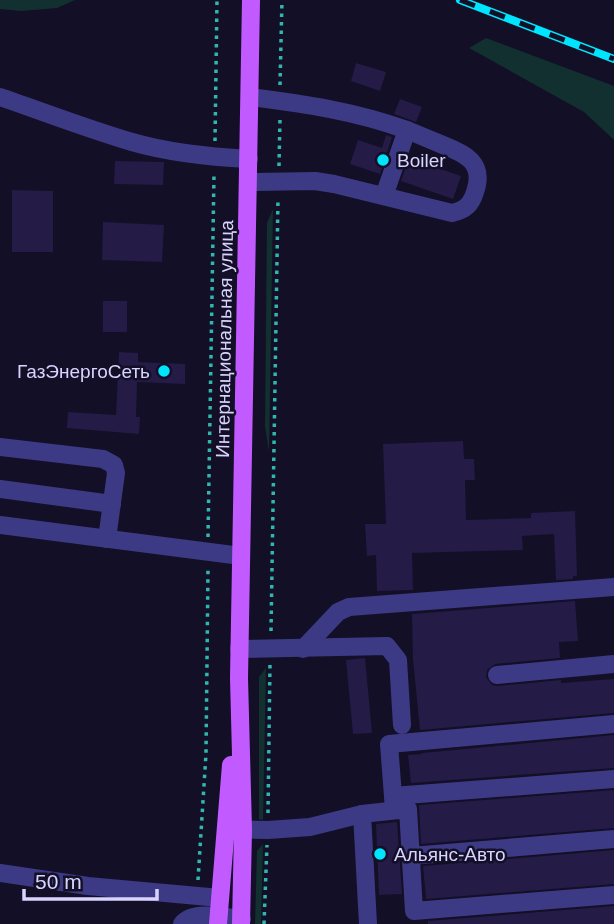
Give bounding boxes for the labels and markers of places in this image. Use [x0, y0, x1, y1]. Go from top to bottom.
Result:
place label: Boiler [397, 150, 446, 171]
marker: Boiler [375, 152, 391, 168]
place label: ГазЭнергоСеть [17, 361, 150, 382]
marker: ГазЭнергоСеть [156, 363, 172, 379]
place label: Альянс-Авто [394, 844, 506, 865]
marker: Альянс-Авто [372, 846, 388, 862]

